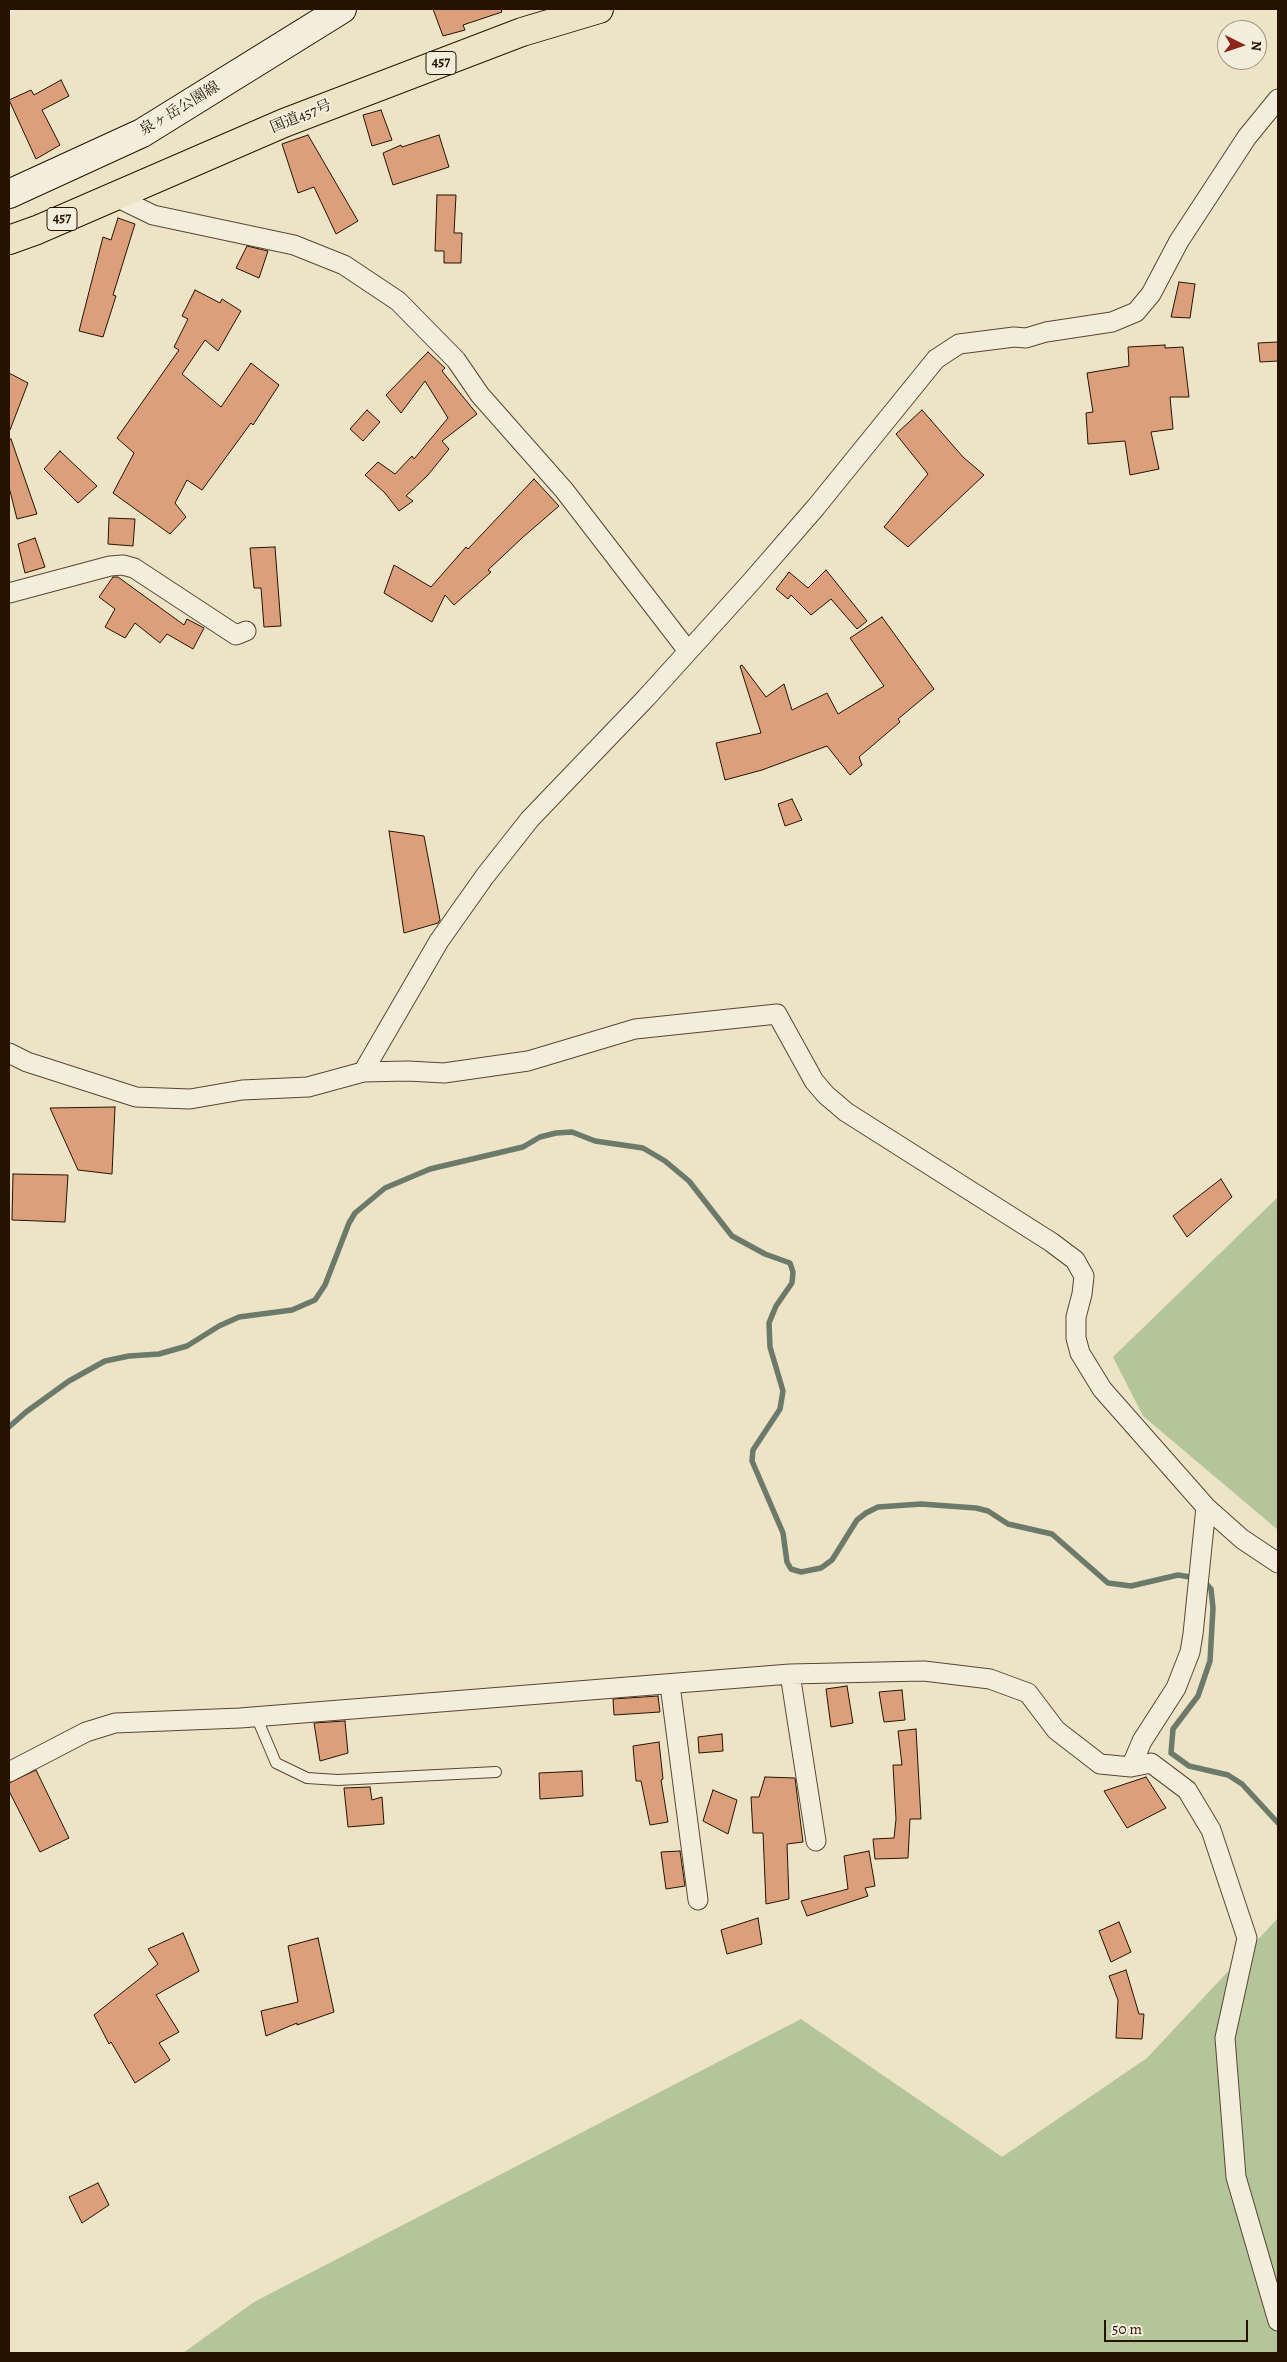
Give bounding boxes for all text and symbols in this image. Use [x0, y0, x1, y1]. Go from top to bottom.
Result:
north arrow [1217, 20, 1267, 70]
text: N [1247, 40, 1266, 52]
road number: 457 [426, 52, 456, 74]
street label: 泉ヶ岳公園線 [137, 78, 223, 140]
street label: 国道457号 [268, 97, 334, 137]
road number: 457 [47, 208, 77, 230]
scale bar [1107, 2310, 1251, 2342]
text: 50 m [1112, 2319, 1142, 2339]

